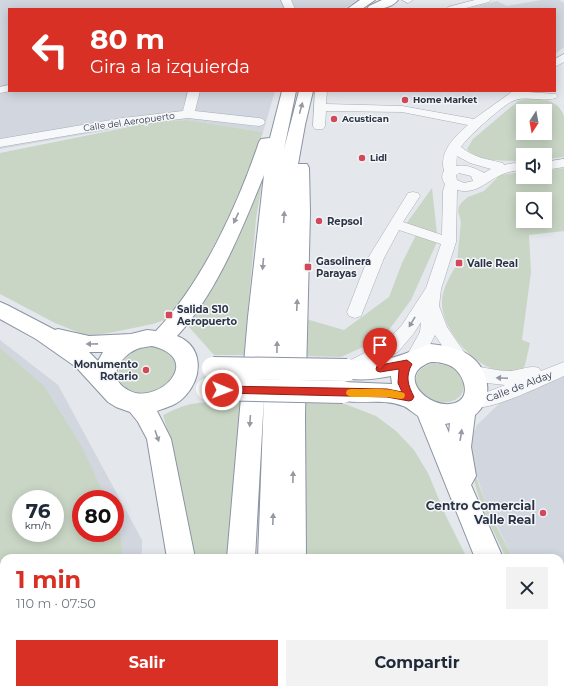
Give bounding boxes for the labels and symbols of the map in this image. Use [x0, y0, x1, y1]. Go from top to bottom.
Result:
place label: Home Market [413, 94, 477, 105]
marker: Home Market [400, 95, 410, 105]
one-way arrow [298, 102, 304, 114]
north arrow [516, 104, 552, 140]
street label: Calle del Aeropuerto [83, 110, 176, 133]
place label: Acustican [341, 113, 389, 124]
marker: Acustican [329, 114, 339, 124]
place label: Lidl [370, 152, 387, 163]
marker: Lidl [357, 153, 367, 163]
one-way arrow [280, 211, 287, 223]
one-way arrow [233, 213, 239, 224]
place label: Repsol [327, 215, 362, 228]
marker: Repsol [314, 216, 324, 226]
place label: Gasolinera Parayas [316, 255, 371, 280]
place label: Valle Real [466, 257, 518, 270]
one-way arrow [259, 258, 266, 270]
marker: Valle Real [454, 258, 464, 268]
marker: Gasolinera Parayas [303, 262, 313, 272]
one-way arrow [294, 298, 300, 311]
place label: Salida S10 Aeropuerto [176, 303, 237, 328]
marker: Salida S10 Aeropuerto [164, 310, 174, 320]
one-way arrow [409, 316, 416, 328]
pin [363, 328, 397, 369]
one-way arrow [274, 340, 280, 353]
one-way arrow [85, 341, 98, 347]
place label: Monumento Rotario [74, 358, 138, 383]
marker: Monumento Rotario [141, 365, 151, 375]
street label: Calle de Alday [484, 368, 555, 405]
position arrow [201, 369, 243, 411]
one-way arrow [496, 375, 509, 381]
one-way arrow [247, 415, 254, 427]
one-way arrow [458, 429, 464, 441]
one-way arrow [154, 431, 160, 443]
one-way arrow [290, 470, 296, 483]
speed limit sign: 80 [72, 490, 124, 542]
place label: Centro Comercial Valle Real [426, 498, 535, 527]
marker: Centro Comercial Valle Real [538, 508, 548, 518]
one-way arrow [270, 513, 277, 525]

